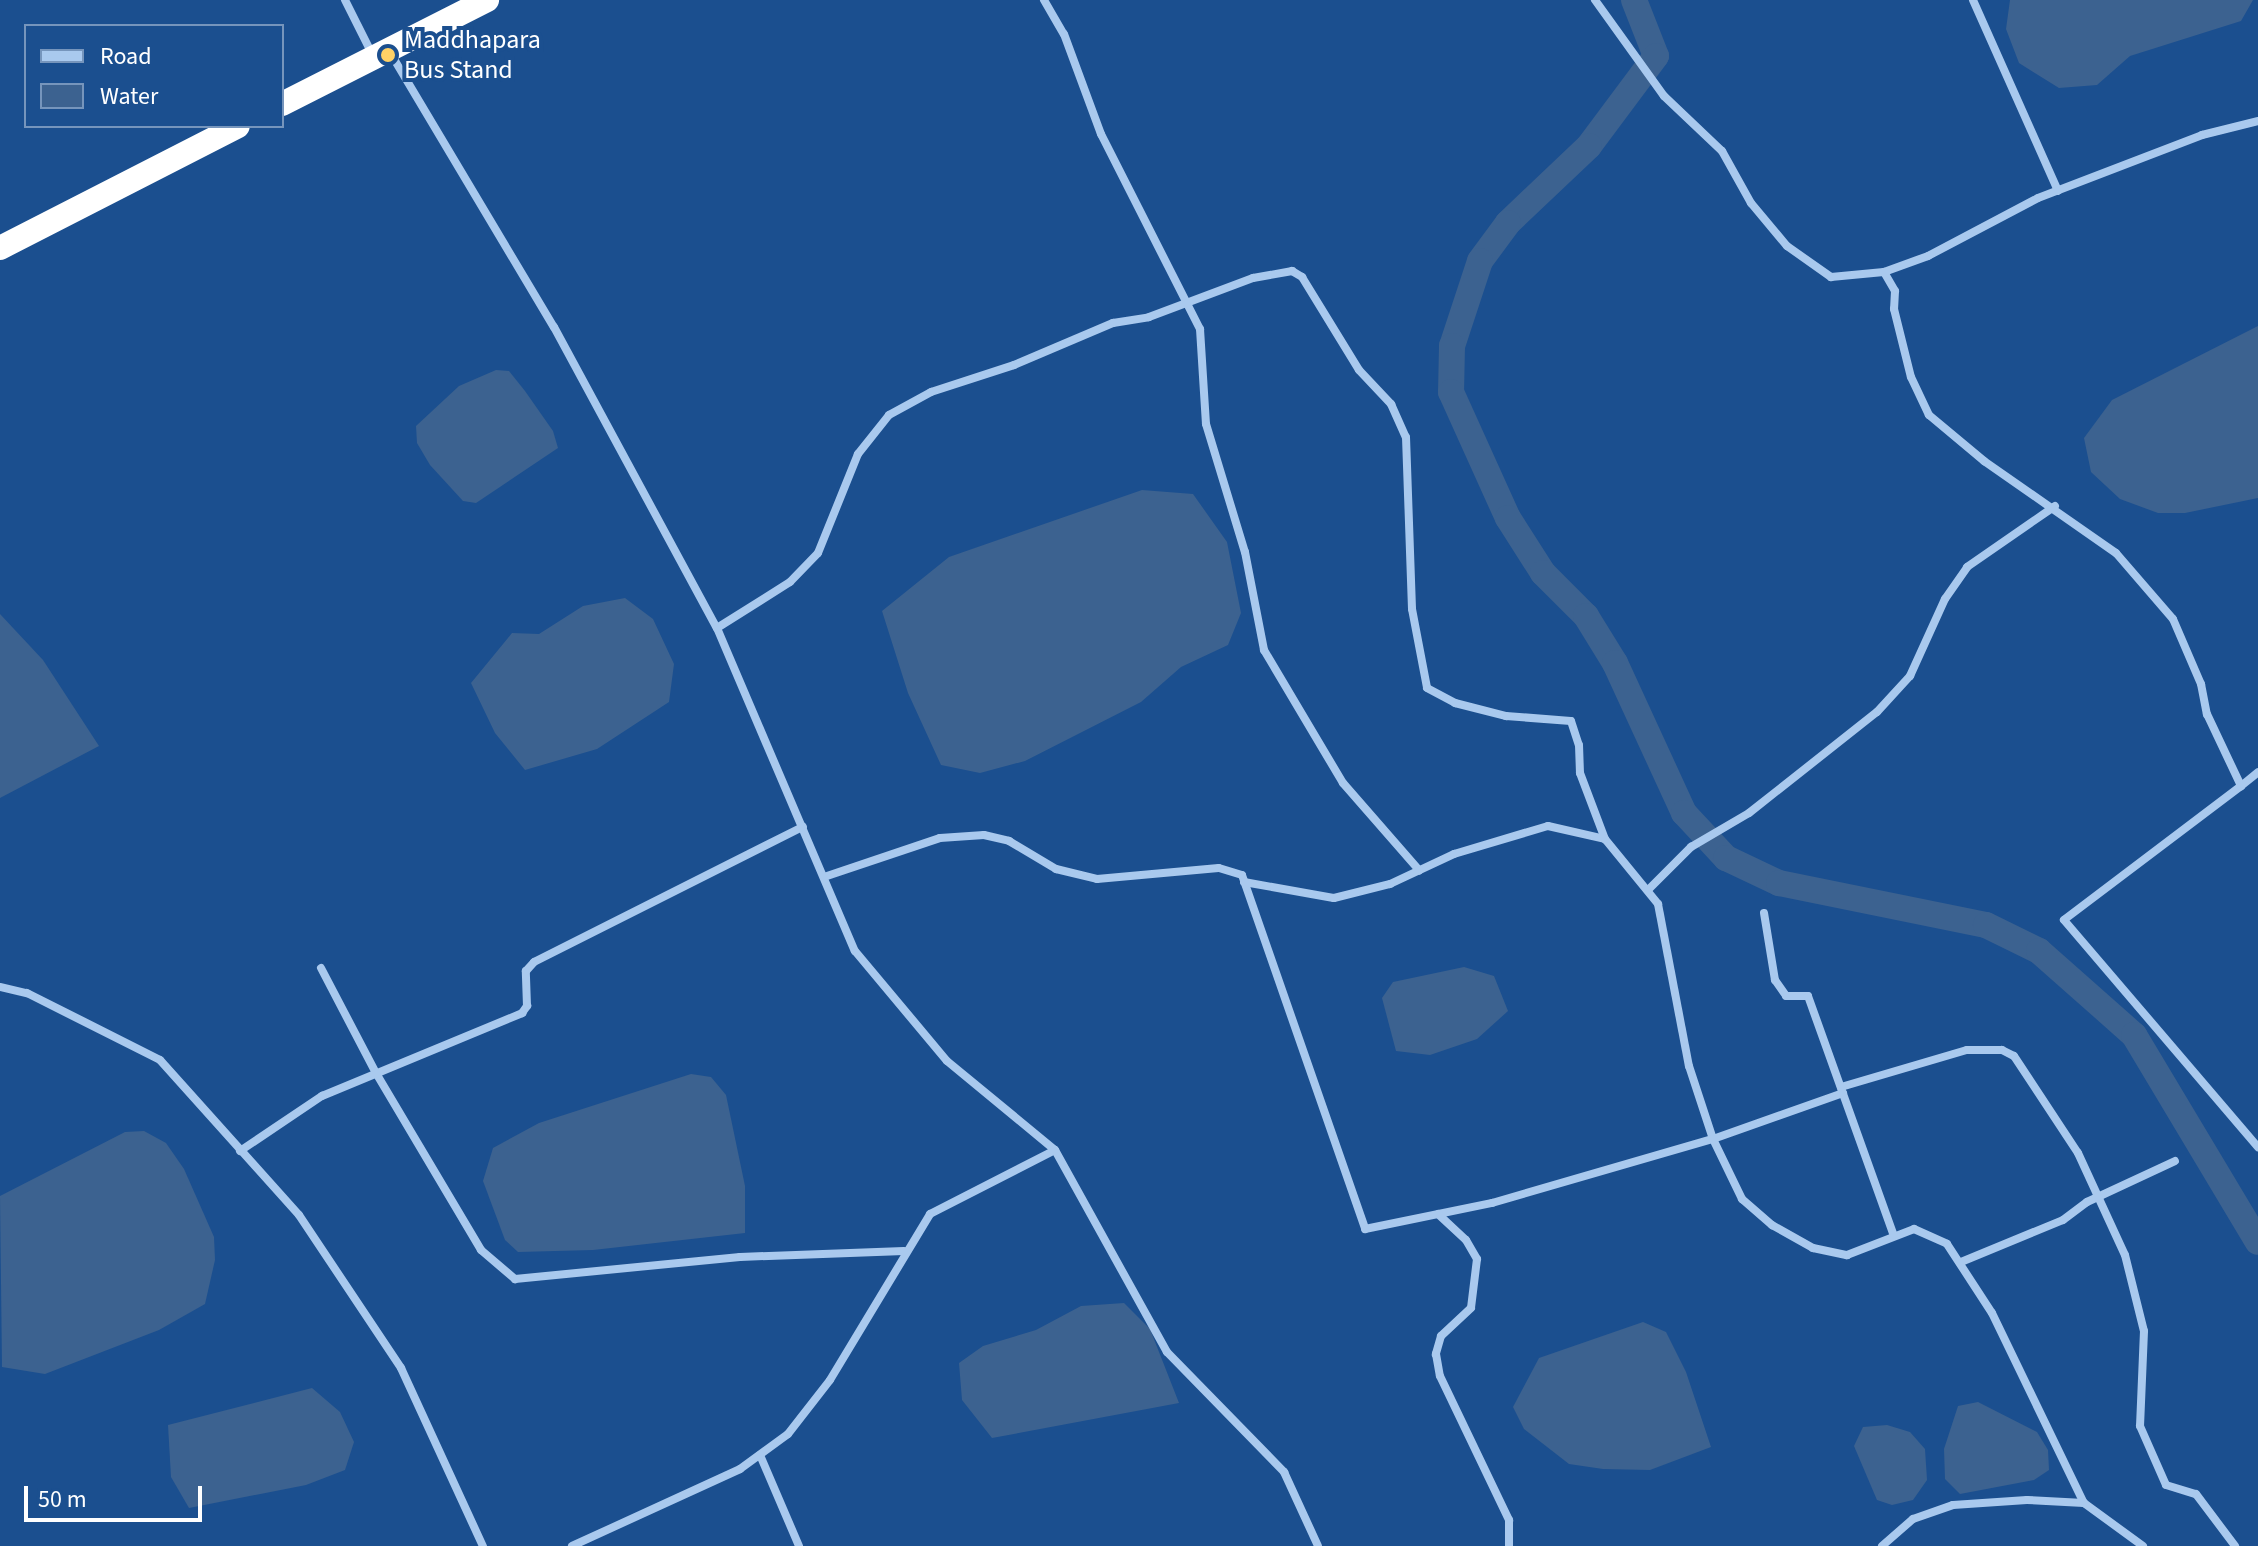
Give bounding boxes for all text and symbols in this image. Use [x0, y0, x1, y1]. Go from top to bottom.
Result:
legend [24, 24, 284, 128]
place label: Maddhapara Bus Stand [404, 24, 541, 86]
text: Road [100, 39, 152, 74]
marker: Maddhapara Bus Stand [379, 46, 397, 64]
text: Water [100, 79, 158, 114]
scale bar [28, 1470, 206, 1520]
text: 50 m [38, 1482, 87, 1517]

